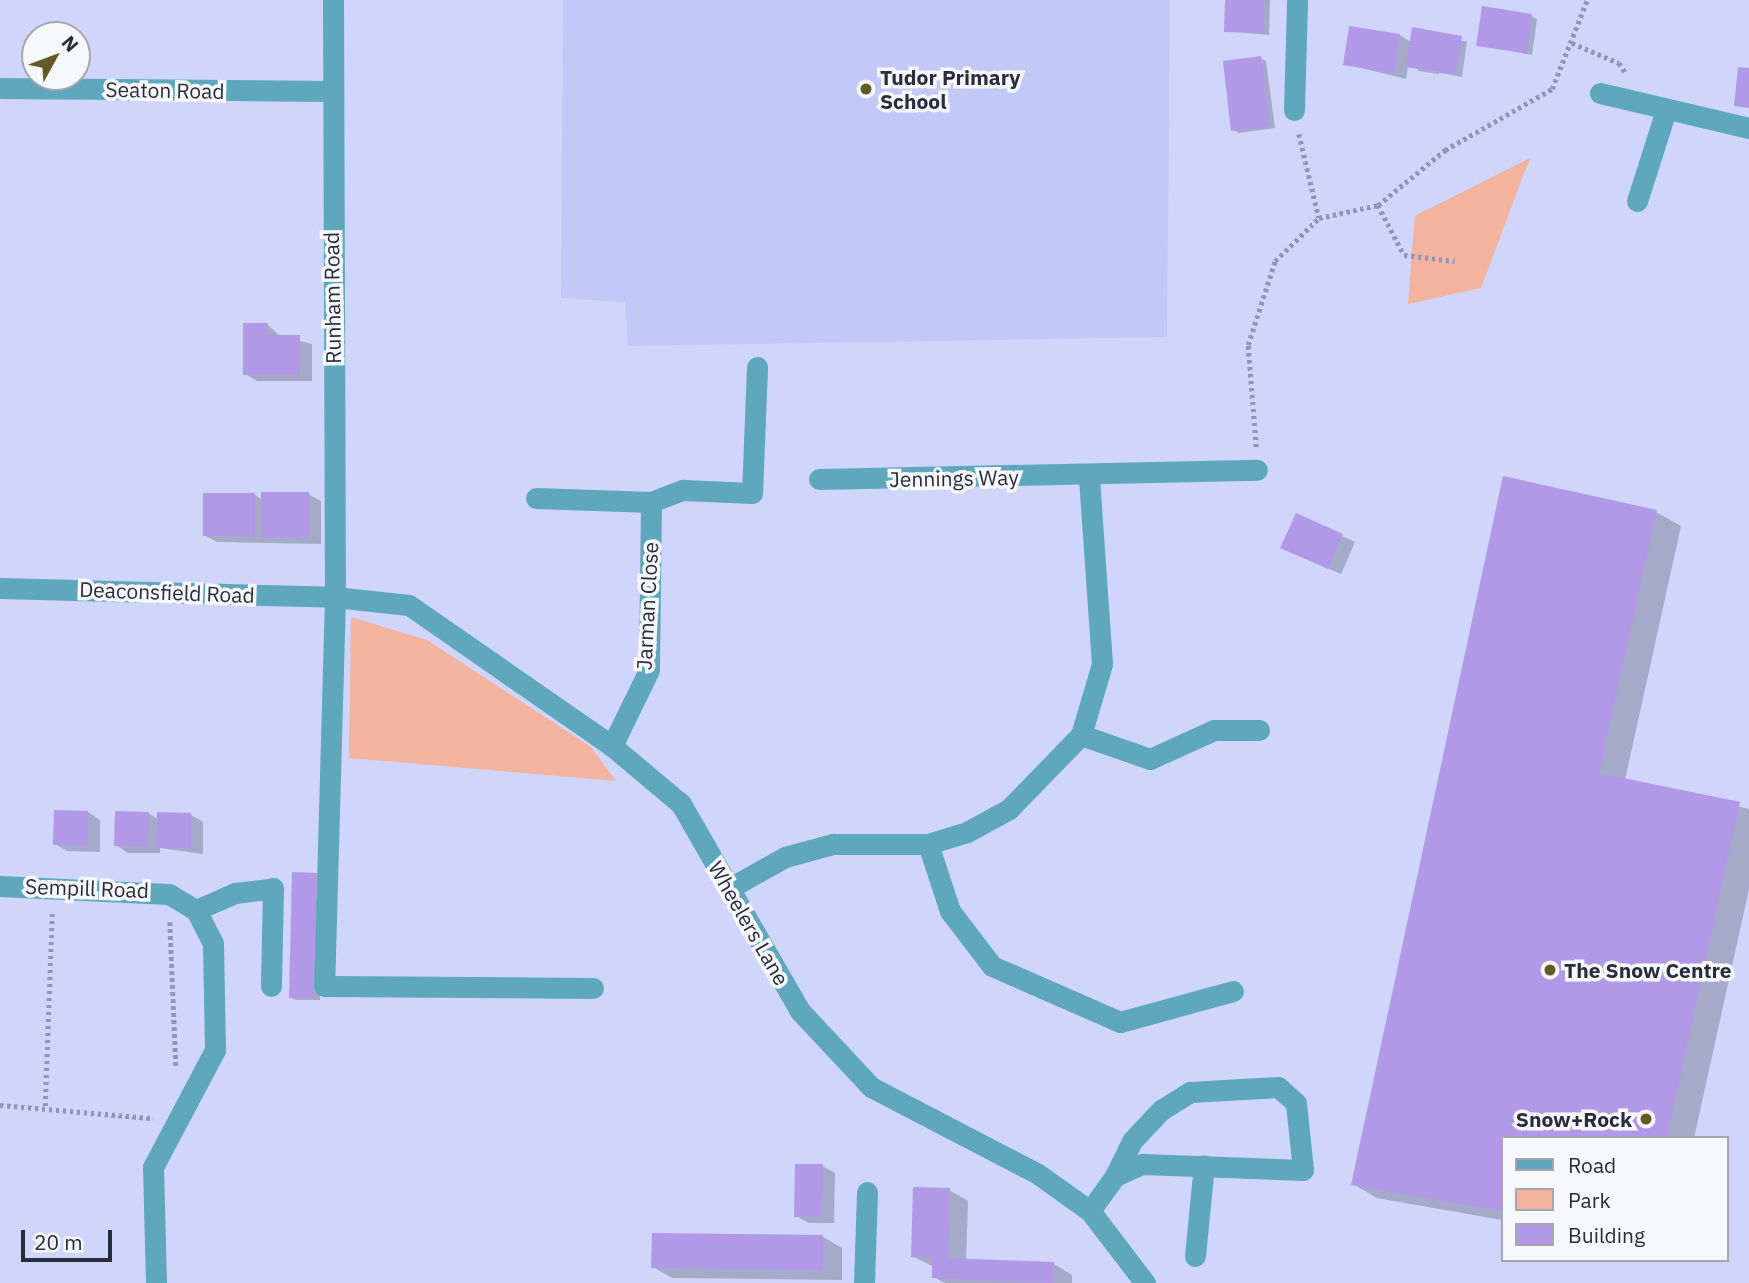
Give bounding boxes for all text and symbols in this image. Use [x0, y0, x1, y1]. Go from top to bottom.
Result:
north arrow [21, 21, 91, 91]
text: N [57, 30, 84, 57]
place label: Tudor Primary School [880, 64, 1021, 114]
street label: Seaton Road [105, 76, 225, 104]
marker: Tudor Primary School [858, 81, 874, 97]
street label: Runham Road [318, 232, 346, 364]
street label: Jennings Way [889, 464, 1019, 492]
street label: Jarman Close [631, 541, 663, 671]
street label: Deaconsfield Road [79, 576, 255, 608]
street label: Wheelers Lane [703, 857, 795, 989]
street label: Sempill Road [25, 873, 149, 903]
place label: The Snow Centre [1564, 957, 1732, 983]
marker: The Snow Centre [1542, 962, 1558, 978]
place label: Snow+Rock [1516, 1106, 1632, 1132]
marker: Snow+Rock [1638, 1111, 1654, 1127]
legend [1500, 1136, 1728, 1262]
text: Road [1568, 1151, 1616, 1179]
text: Park [1568, 1186, 1611, 1214]
scale bar [24, 1216, 116, 1260]
text: Building [1568, 1221, 1645, 1249]
text: 20 m [34, 1228, 83, 1256]

